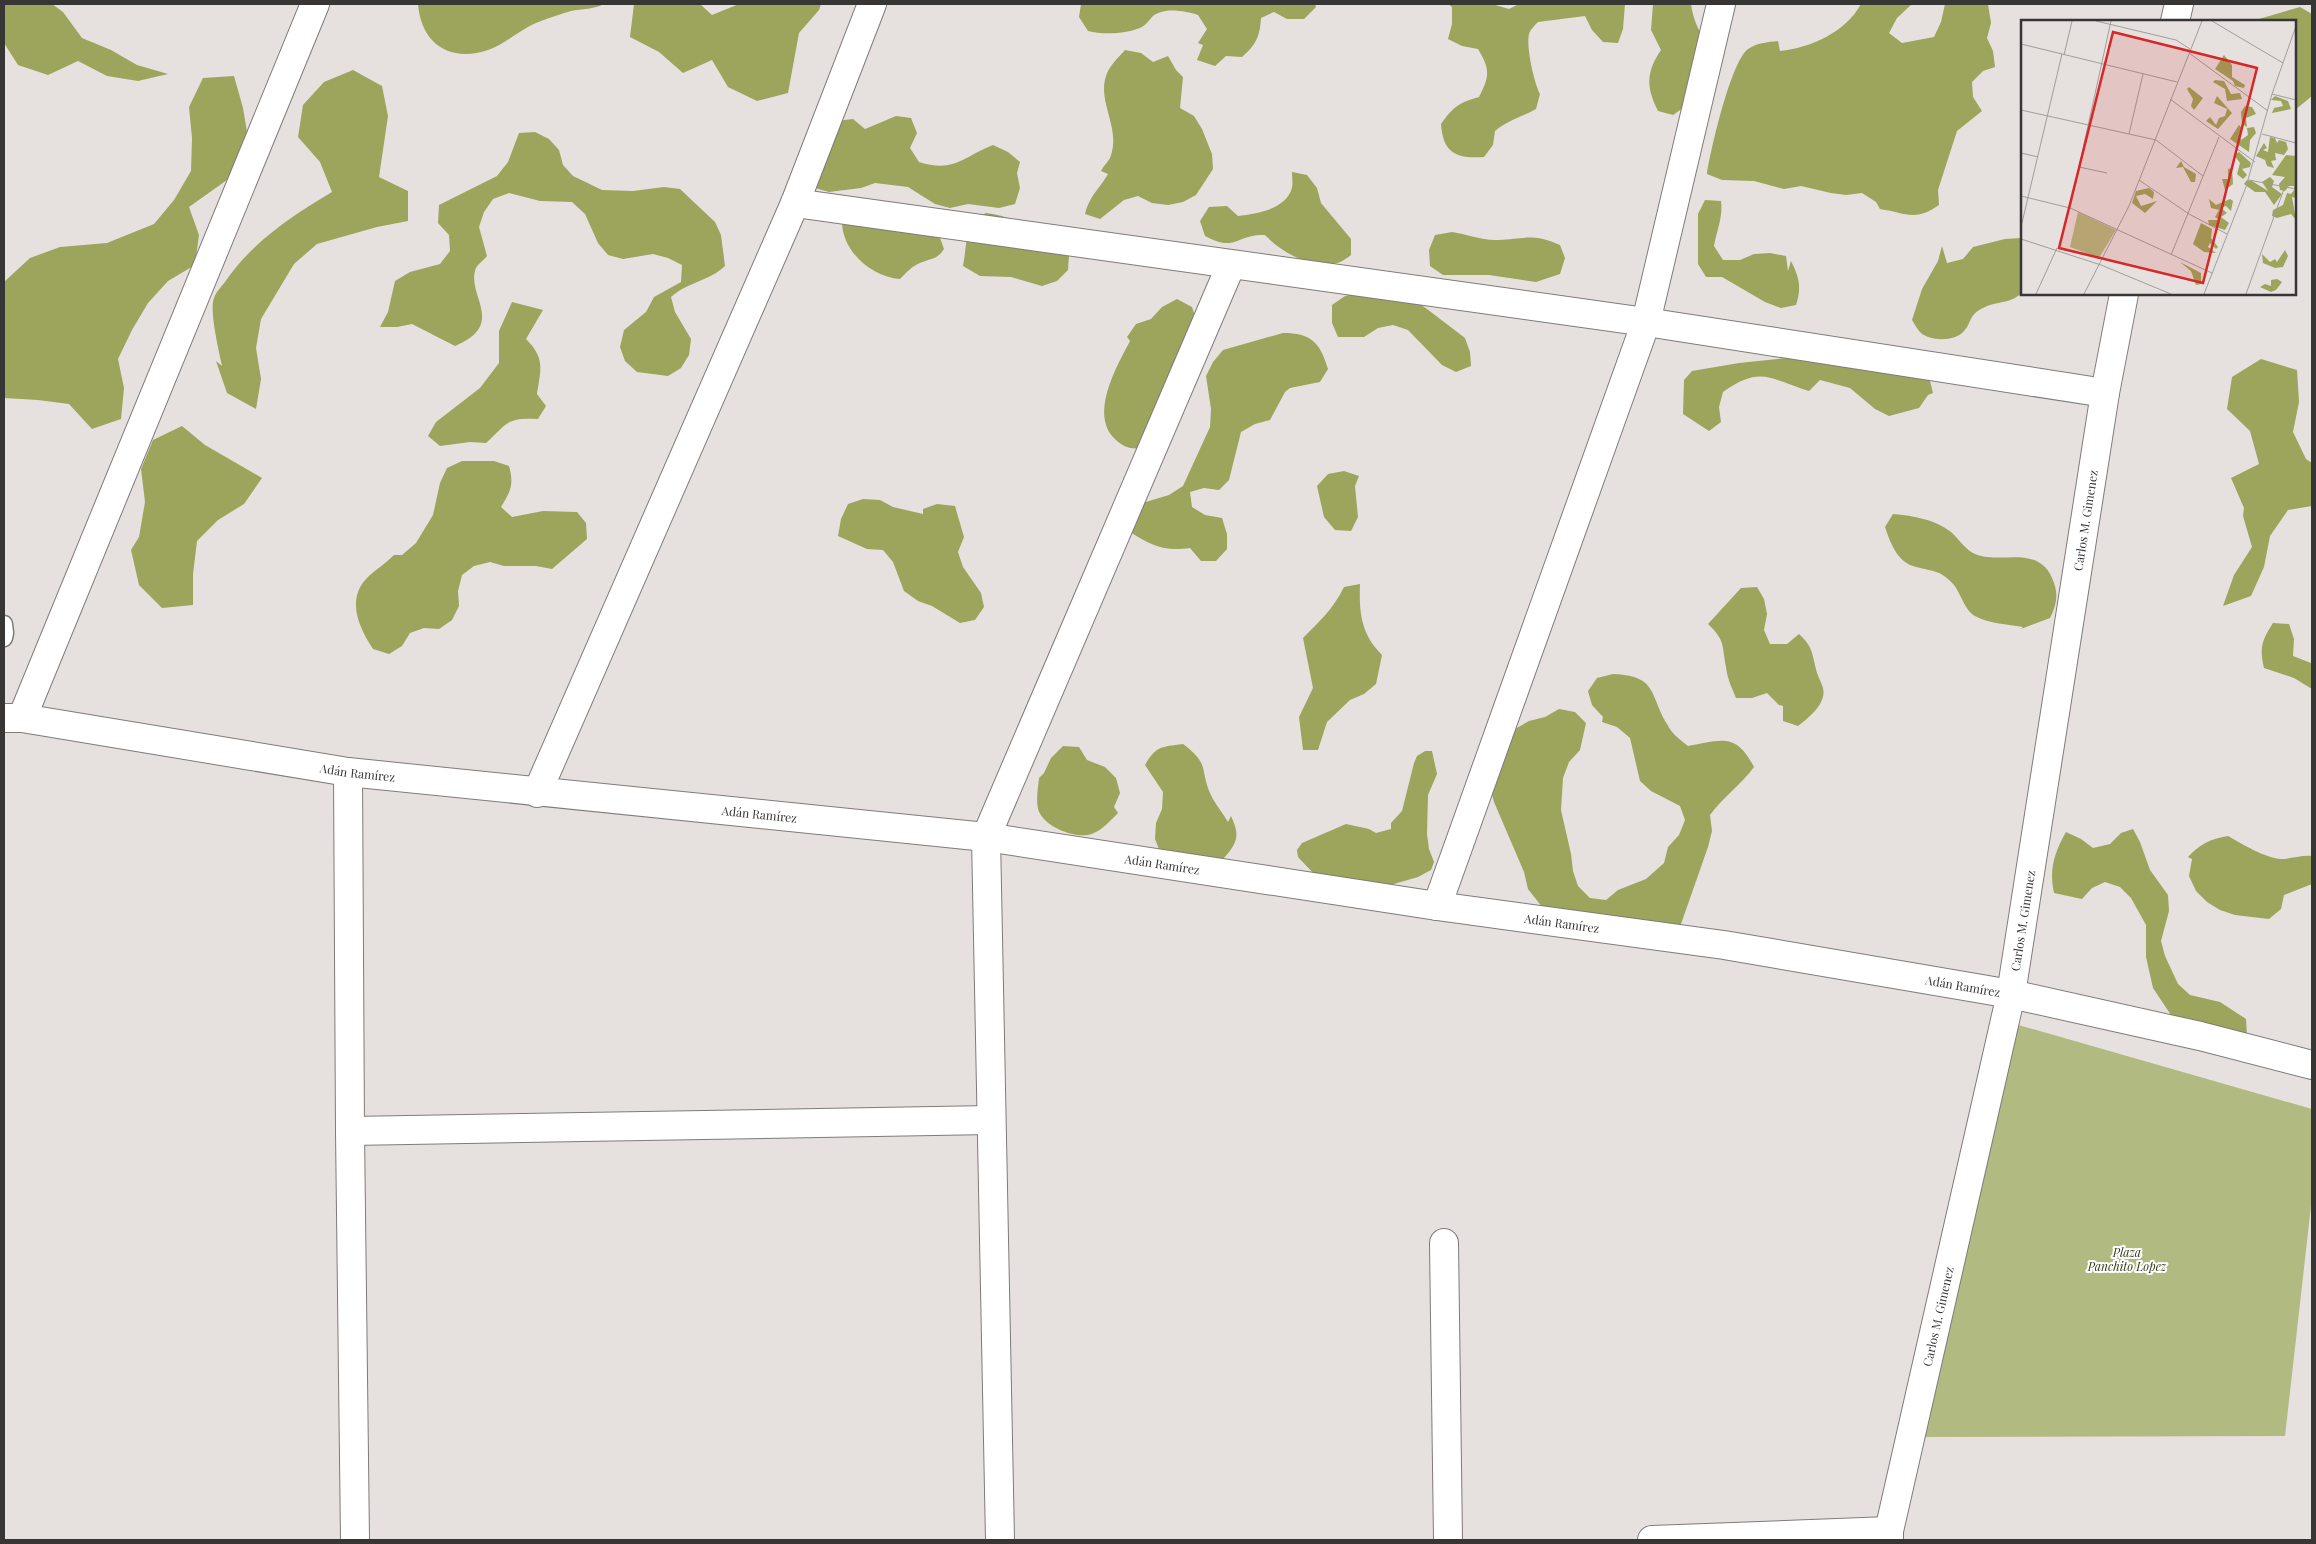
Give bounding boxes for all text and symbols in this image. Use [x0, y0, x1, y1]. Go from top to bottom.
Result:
inset map [2021, 20, 2296, 295]
street label: Carlos M. Gimenez [2069, 469, 2101, 572]
street label: Adán Ramírez [318, 759, 396, 785]
street label: Adán Ramírez [720, 802, 798, 826]
street label: Adán Ramírez [1123, 850, 1201, 878]
street label: Carlos M. Gimenez [2007, 869, 2038, 972]
street label: Adán Ramírez [1522, 910, 1601, 936]
street label: Adán Ramírez [1923, 971, 2002, 1000]
park label: Plaza Panchito Lopez [2087, 1244, 2167, 1274]
street label: Carlos M. Gimenez [1919, 1265, 1957, 1368]

